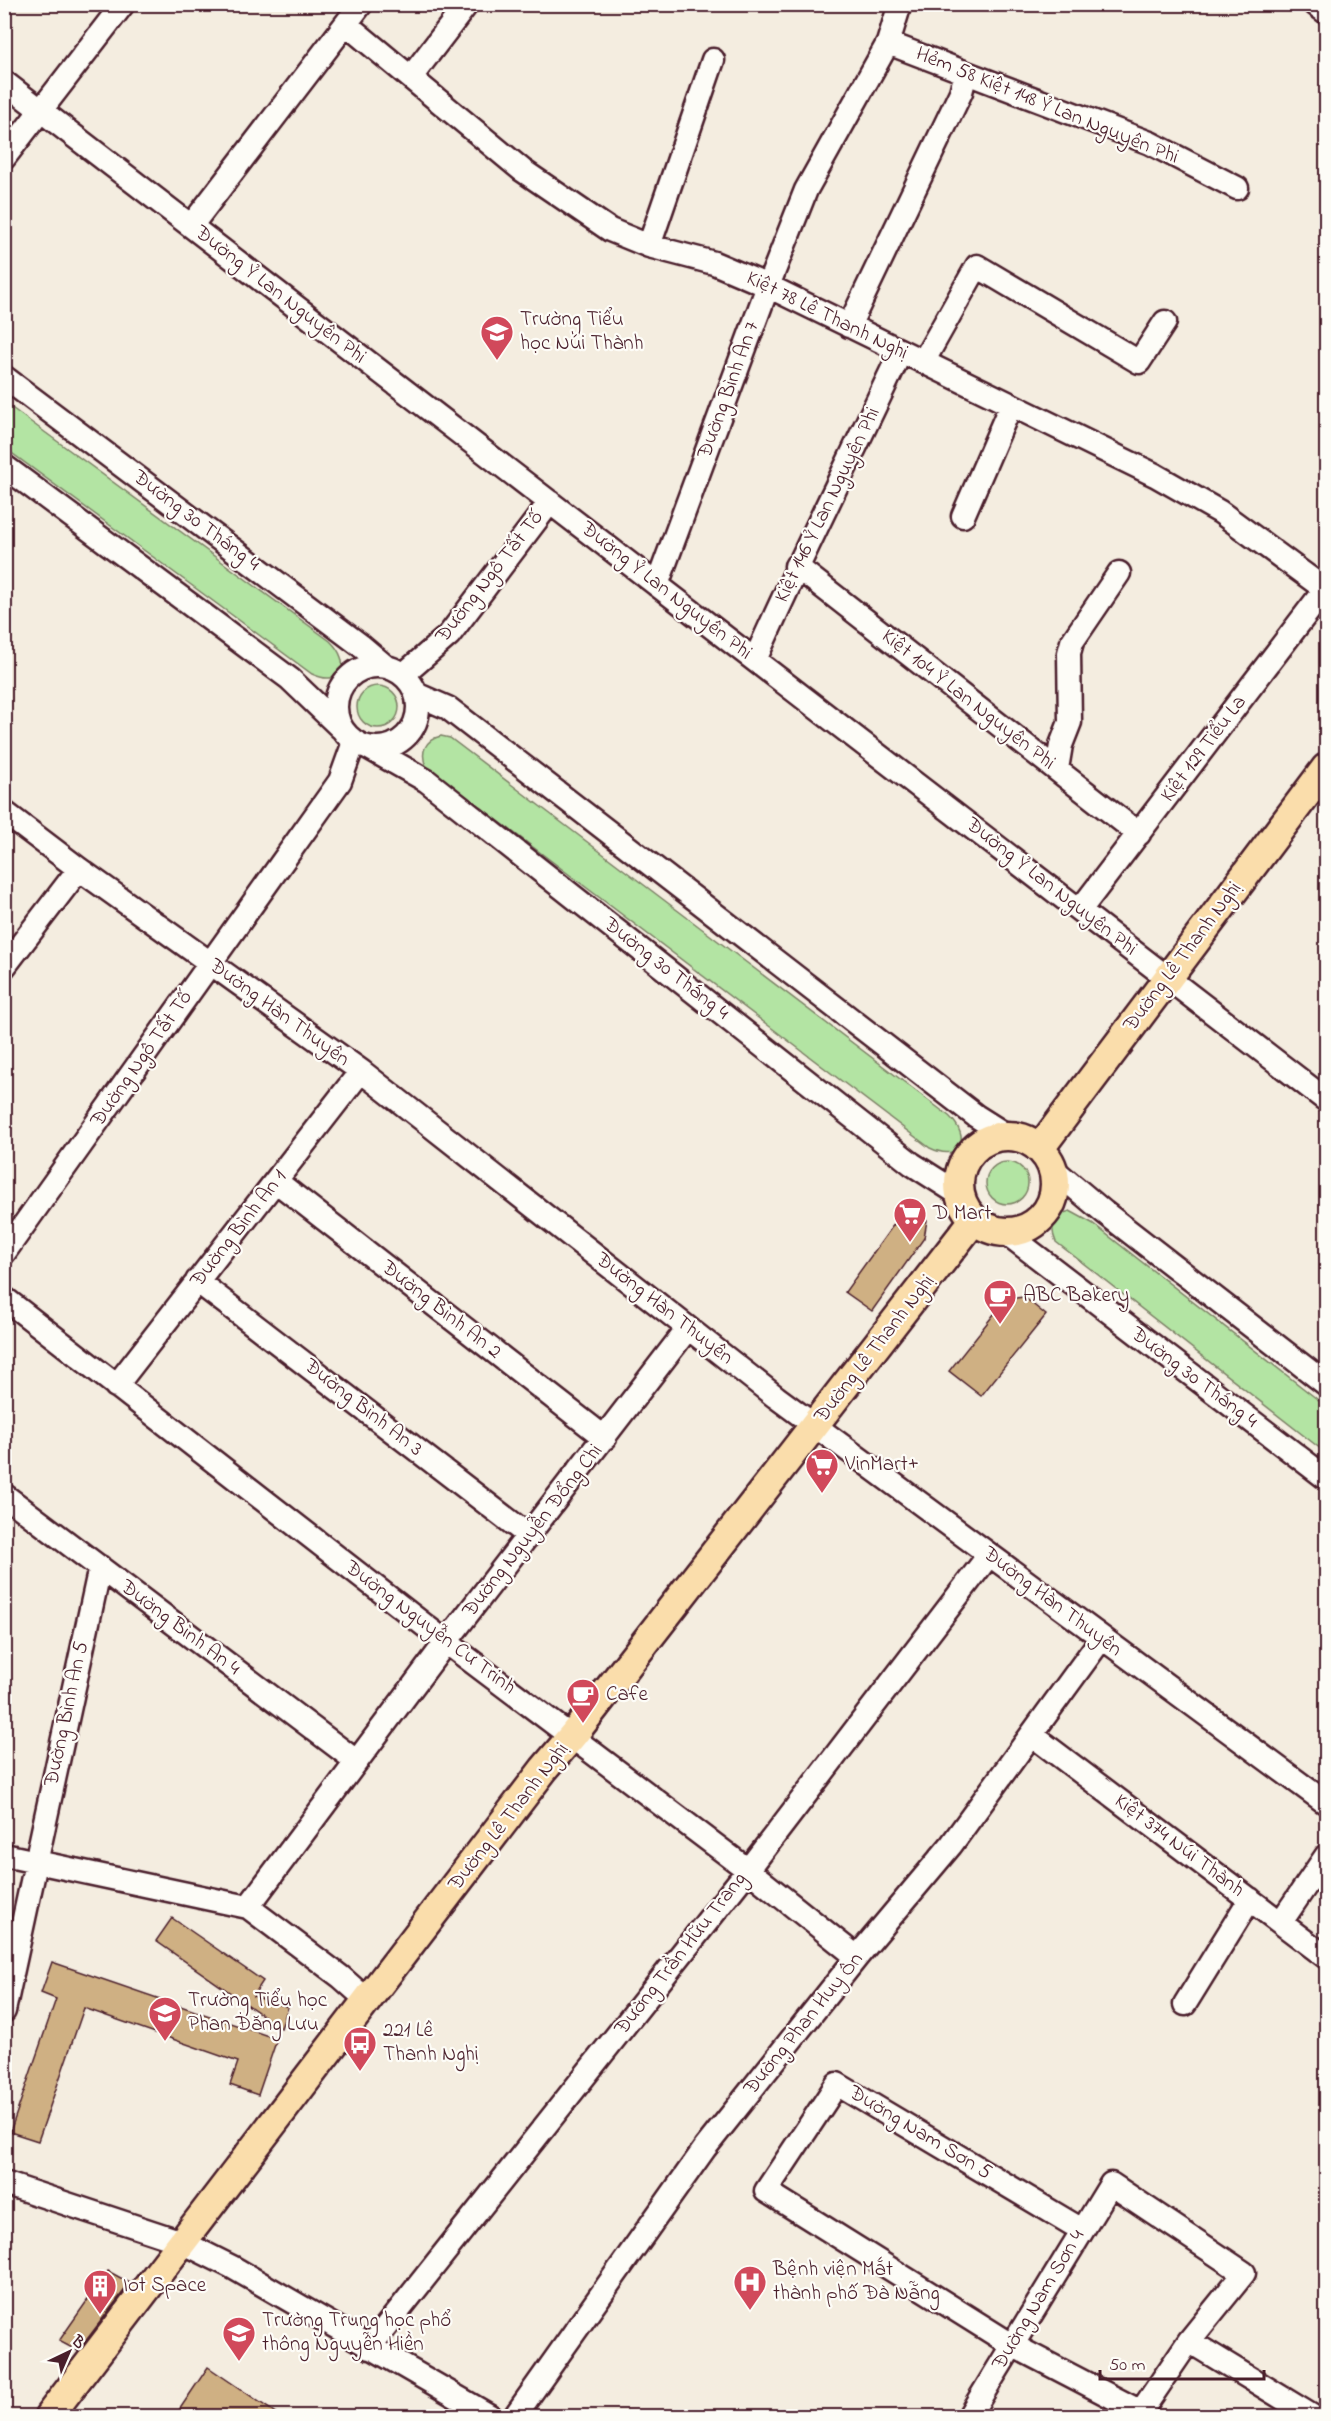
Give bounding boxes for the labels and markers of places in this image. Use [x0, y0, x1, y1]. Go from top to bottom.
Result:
place label: Trường Tiểu học Núi Thành [520, 305, 644, 359]
school or university icon: Trường Tiểu học Núi Thành [479, 314, 515, 361]
supermarket icon: D Mart [892, 1196, 928, 1243]
place label: D Mart [932, 1199, 991, 1229]
cafe icon: ABC Bakery [982, 1278, 1018, 1325]
place label: ABC Bakery [1023, 1281, 1129, 1313]
supermarket icon: VinMart+ [804, 1447, 840, 1494]
place label: VinMart+ [844, 1450, 919, 1480]
cafe icon: Cafe [565, 1677, 601, 1724]
place label: Cafe [606, 1680, 649, 1710]
place label: Trường Tiểu học Phan Đăng Lưu [188, 1986, 328, 2042]
school or university icon: Trường Tiểu học Phan Đăng Lưu [147, 1995, 183, 2042]
place label: 221 Lê Thanh Nghị [383, 2016, 479, 2072]
bus stop icon: 221 Lê Thanh Nghị [342, 2025, 378, 2072]
place label: Bệnh viện Mắt thành phố Đà Nẵng [772, 2255, 940, 2311]
hospital icon: Bệnh viện Mắt thành phố Đà Nẵng [732, 2264, 768, 2311]
building icon: Iot Space [82, 2268, 118, 2315]
place label: Iot Space [123, 2271, 207, 2301]
place label: Trường Trung học phổ thông Nguyễn Hiền [262, 2306, 451, 2362]
school or university icon: Trường Trung học phổ thông Nguyễn Hiền [221, 2315, 257, 2362]

